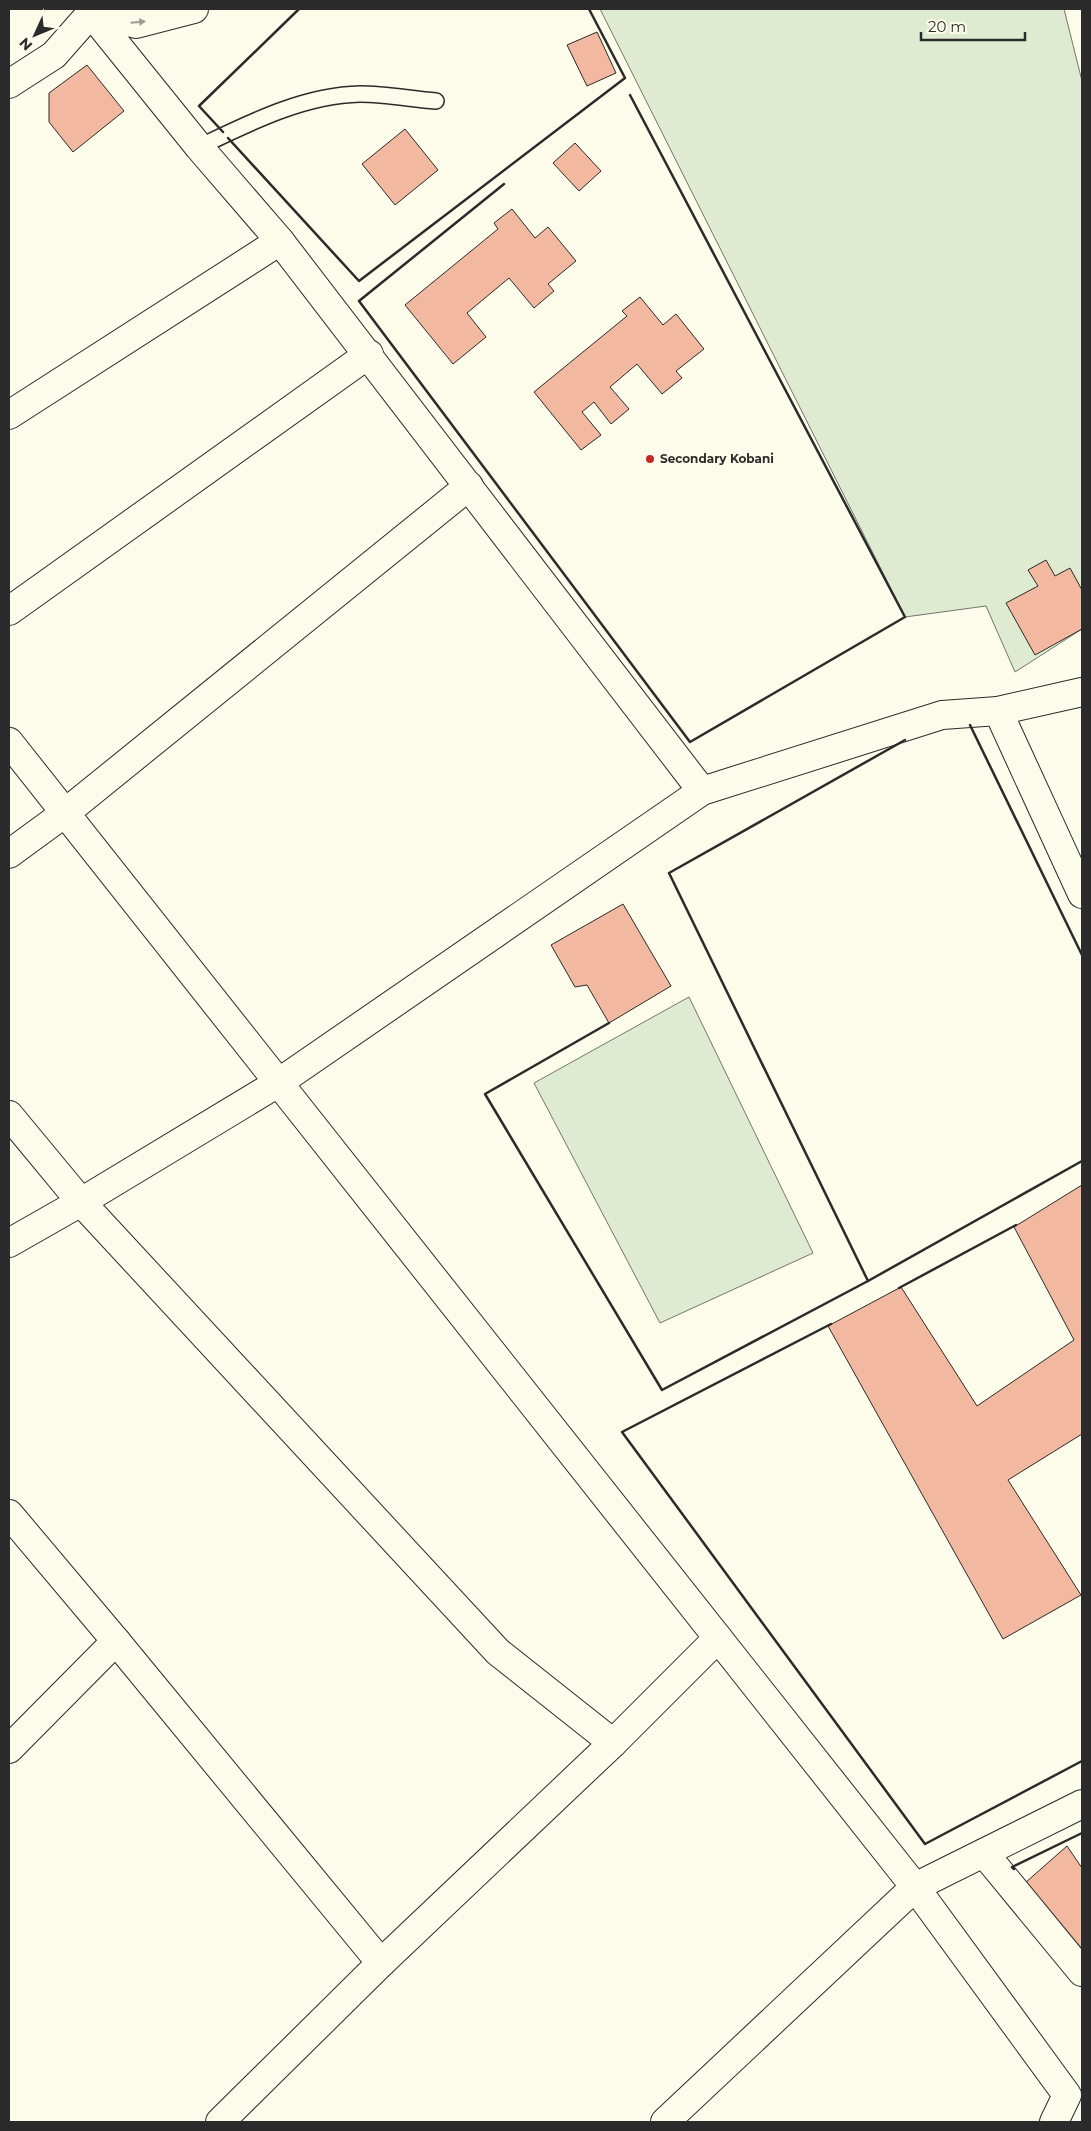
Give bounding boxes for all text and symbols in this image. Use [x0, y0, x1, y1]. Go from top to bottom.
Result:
north arrow [10, 10, 60, 60]
scale bar [921, 10, 1025, 42]
text: 20 m [928, 17, 966, 36]
one-way arrow [131, 18, 147, 26]
text: N [15, 34, 36, 54]
place label: Secondary Kobani [660, 451, 774, 466]
marker: Secondary Kobani [644, 453, 656, 465]

